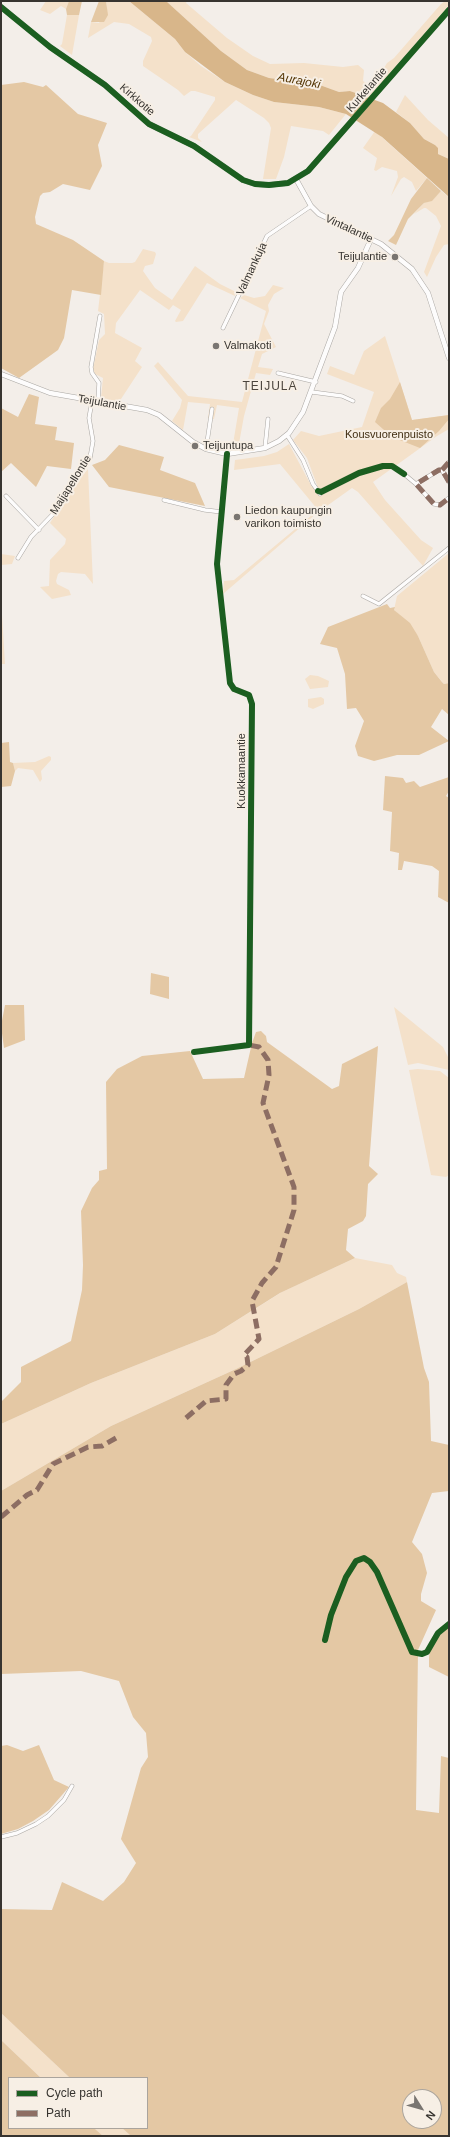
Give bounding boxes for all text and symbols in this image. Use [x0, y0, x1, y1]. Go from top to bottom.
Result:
street label: Kurkelantie [344, 65, 390, 115]
water label: Aurajoki [276, 70, 322, 92]
street label: Kirkkotie [117, 81, 157, 119]
street label: Vintalantie [323, 212, 375, 246]
street label: Valmankuja [234, 241, 270, 297]
place label: Teijulantie [338, 250, 387, 264]
marker: Teijulantie [390, 252, 400, 262]
place label: Valmakoti [224, 339, 271, 353]
marker: Valmakoti [211, 341, 221, 351]
district label: TEIJULA [242, 380, 298, 394]
street label: Teijulantie [77, 392, 127, 414]
park label: Kousvuorenpuisto [345, 428, 433, 442]
place label: Teijuntupa [203, 439, 253, 453]
marker: Teijuntupa [190, 441, 200, 451]
street label: Maijapellontie [48, 453, 94, 517]
place label: Liedon kaupungin varikon toimisto [245, 504, 332, 530]
marker: Liedon kaupungin varikon toimisto [232, 512, 242, 522]
street label: Kuokkamaantie [235, 733, 249, 809]
legend [8, 2077, 148, 2129]
text: Cycle path [46, 2086, 103, 2100]
north arrow [402, 2089, 442, 2129]
text: Path [46, 2106, 71, 2120]
text: N [424, 2109, 438, 2122]

